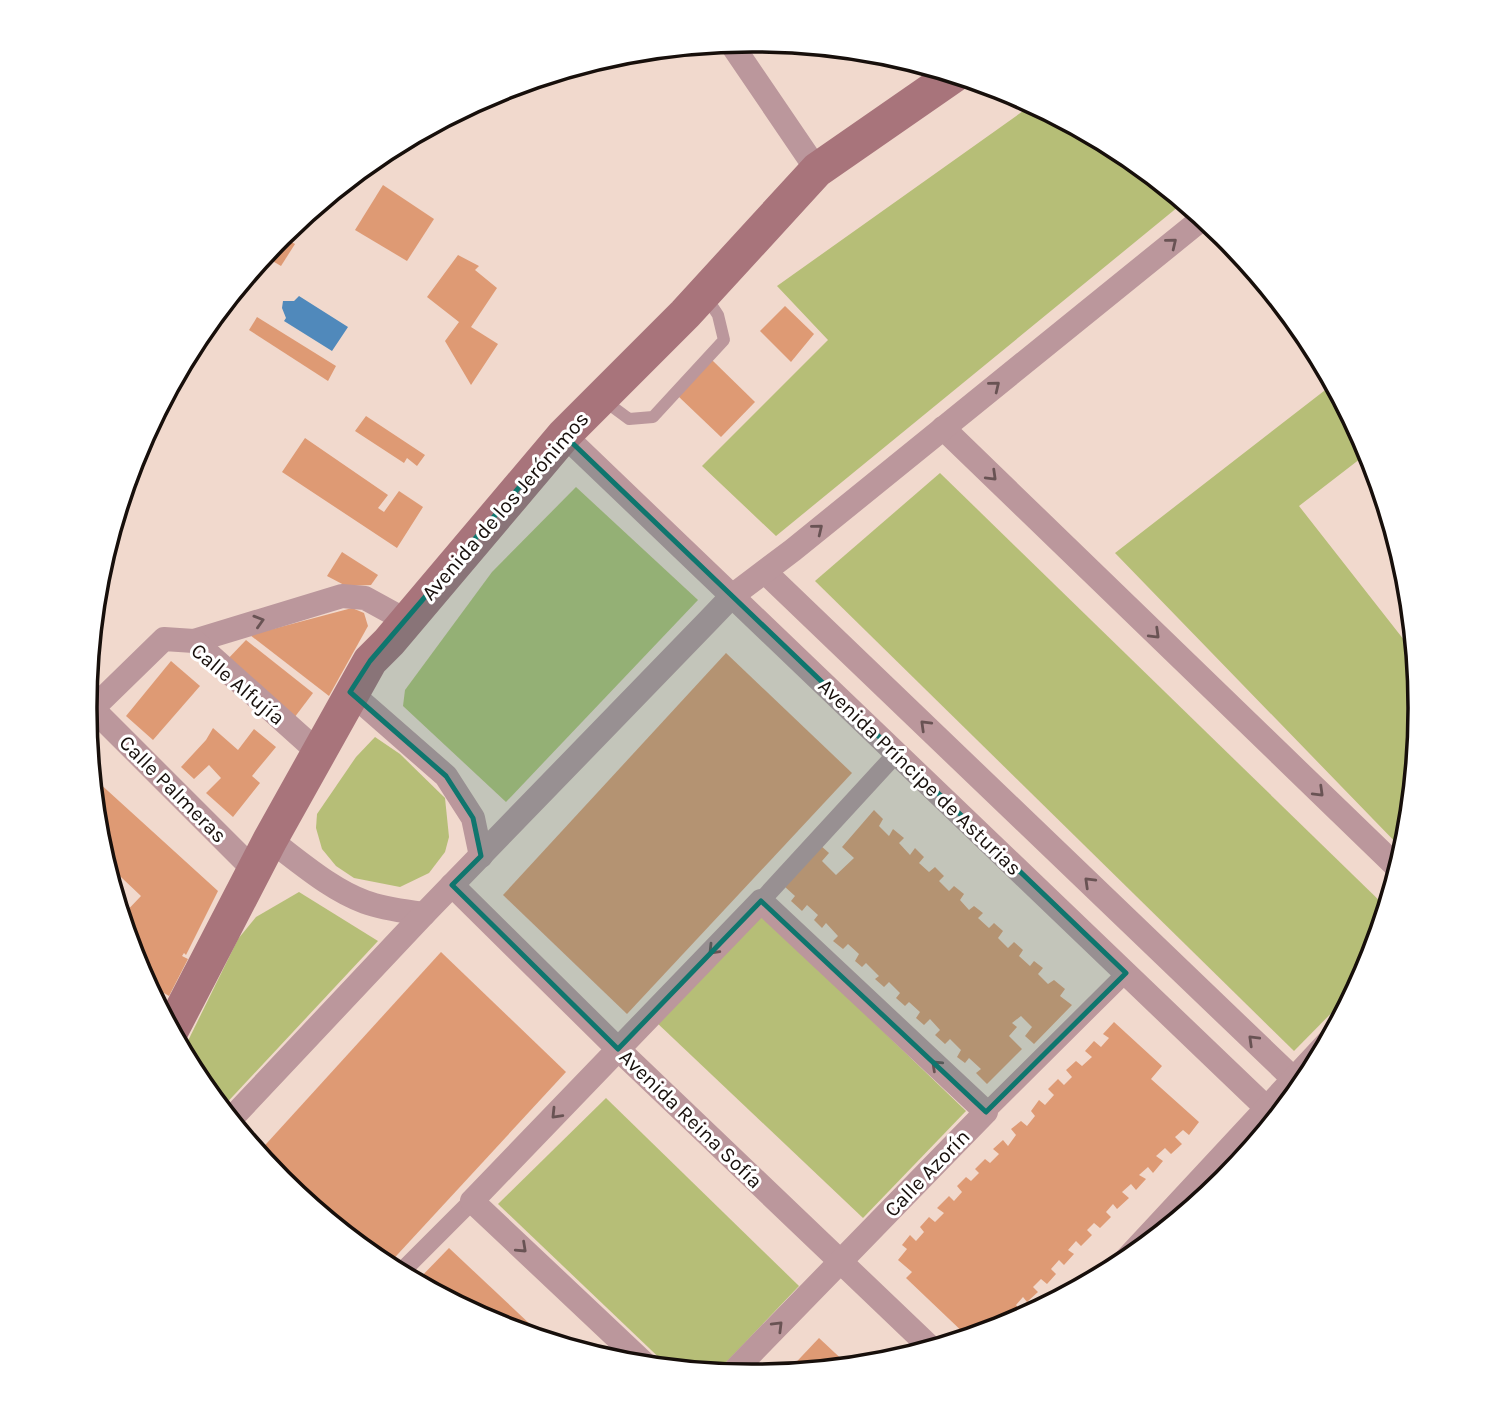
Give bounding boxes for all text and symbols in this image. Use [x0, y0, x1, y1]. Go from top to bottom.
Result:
one-way arrow [1164, 238, 1176, 251]
one-way arrow [987, 382, 1000, 394]
street label: Avenida de los Jerónimos [417, 407, 593, 605]
one-way arrow [984, 467, 997, 480]
one-way arrow [811, 525, 823, 538]
one-way arrow [253, 615, 265, 630]
one-way arrow [1147, 625, 1160, 638]
street label: Calle Alfujía [187, 638, 289, 730]
street label: Avenida Príncipe de Asturias [814, 674, 1026, 880]
one-way arrow [920, 720, 933, 733]
street label: Calle Palmeras [114, 730, 232, 848]
one-way arrow [1311, 783, 1324, 796]
one-way arrow [1084, 877, 1097, 890]
one-way arrow [709, 942, 722, 955]
one-way arrow [1248, 1035, 1261, 1048]
street label: Avenida Reina Sofía [615, 1045, 767, 1193]
one-way arrow [931, 1061, 944, 1074]
one-way arrow [551, 1106, 564, 1119]
street label: Calle Azorín [879, 1124, 975, 1222]
one-way arrow [513, 1239, 526, 1252]
one-way arrow [770, 1321, 783, 1334]

